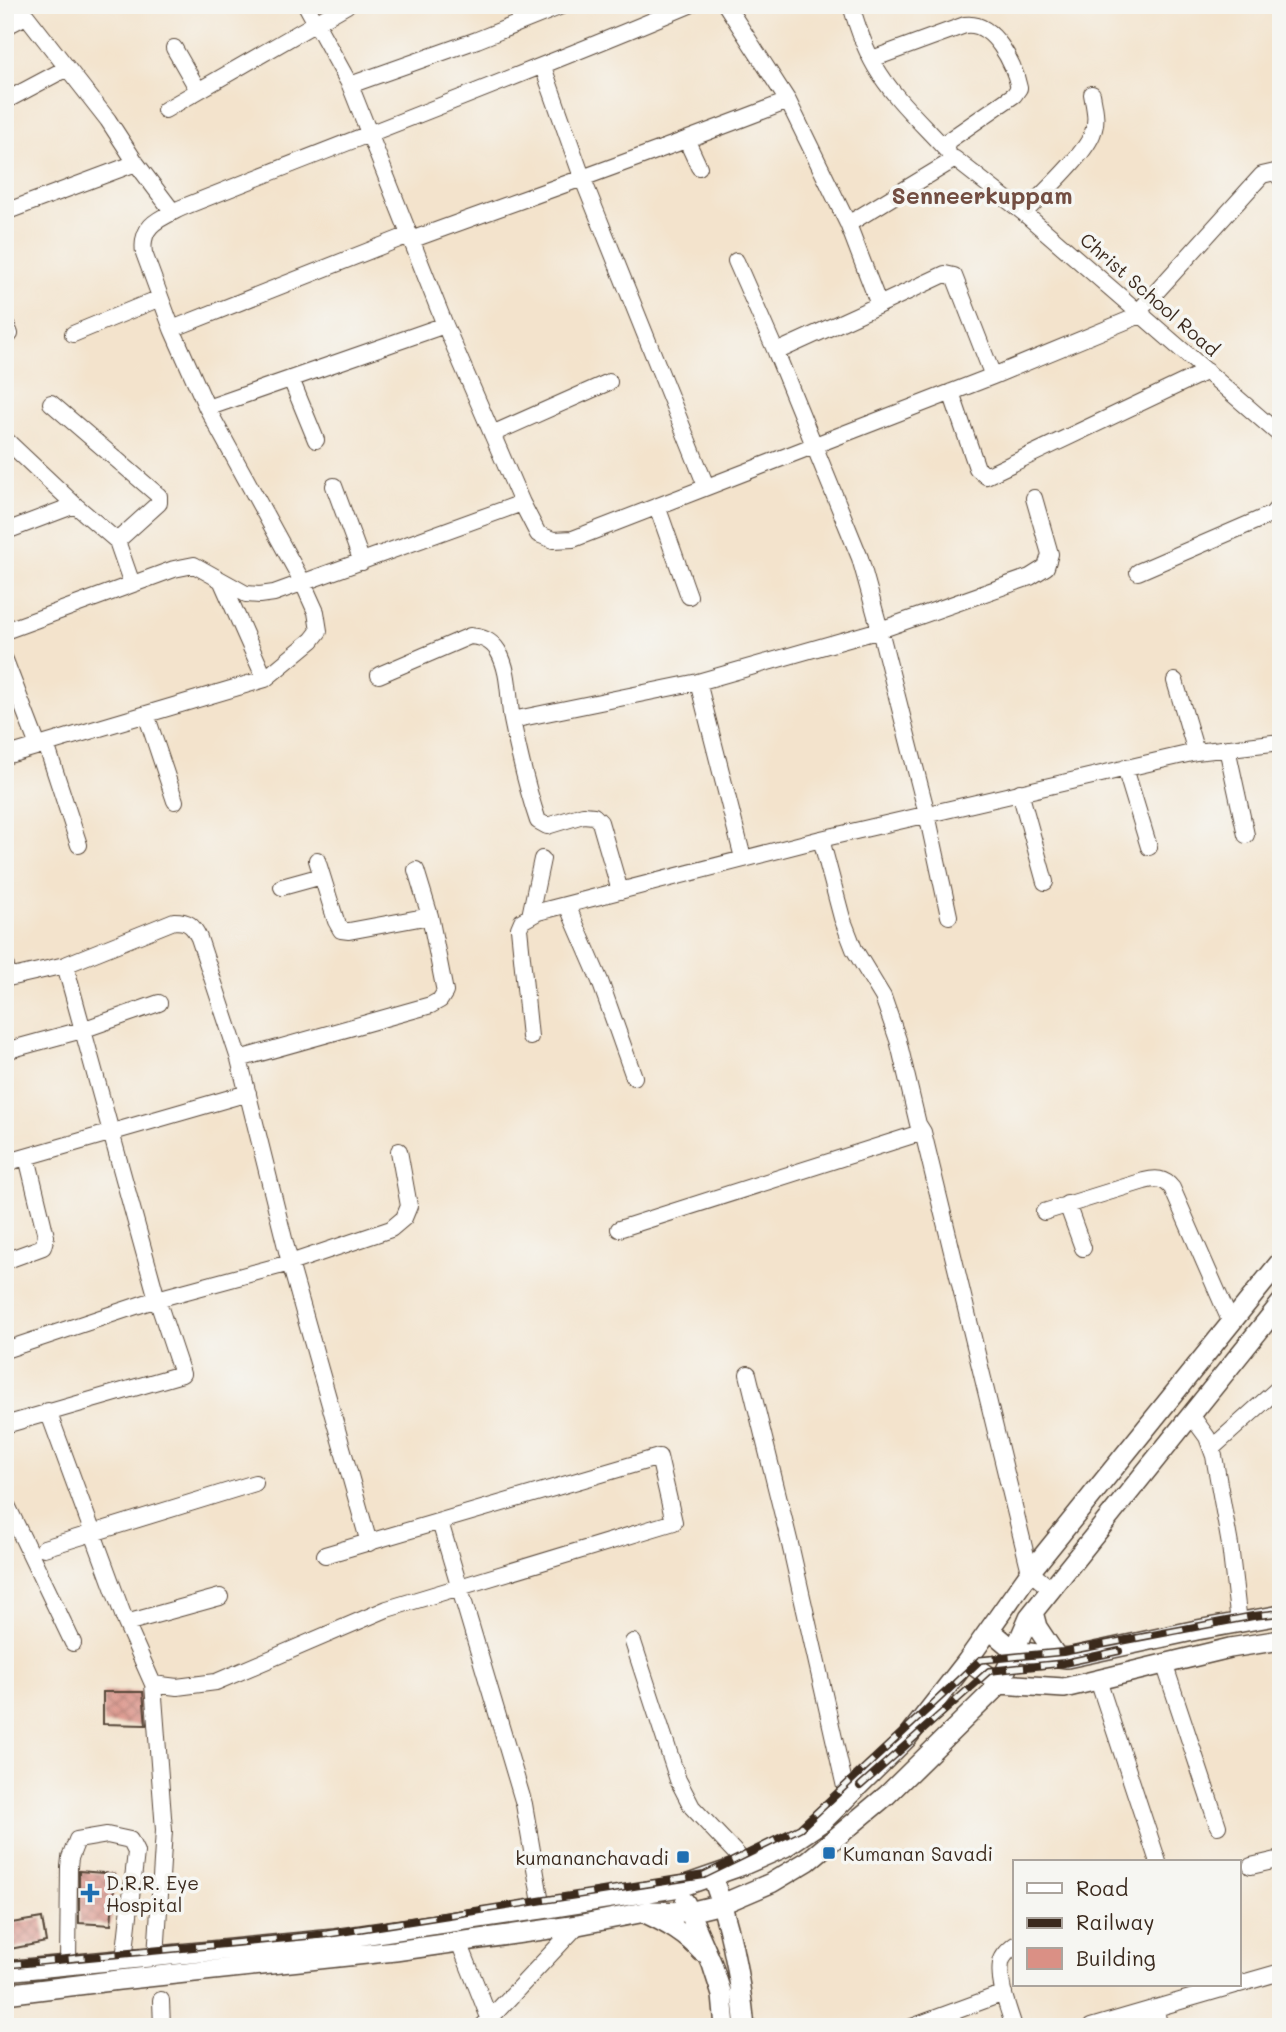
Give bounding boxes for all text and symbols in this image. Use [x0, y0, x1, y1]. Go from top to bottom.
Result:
district label: Senneerkuppam [892, 180, 1072, 210]
street label: Christ School Road [1075, 227, 1225, 361]
place label: Kumanan Savadi [843, 1841, 993, 1866]
place label: kumananchavadi [515, 1845, 669, 1870]
marker: Kumanan Savadi [821, 1845, 837, 1861]
marker: kumananchavadi [675, 1849, 691, 1865]
legend [1013, 1860, 1240, 1986]
place label: D.R.R. Eye Hospital [106, 1870, 199, 1917]
text: Road [1076, 1874, 1128, 1901]
marker: D.R.R. Eye Hospital [80, 1883, 100, 1903]
text: Railway [1076, 1908, 1155, 1935]
text: Building [1076, 1944, 1156, 1971]

